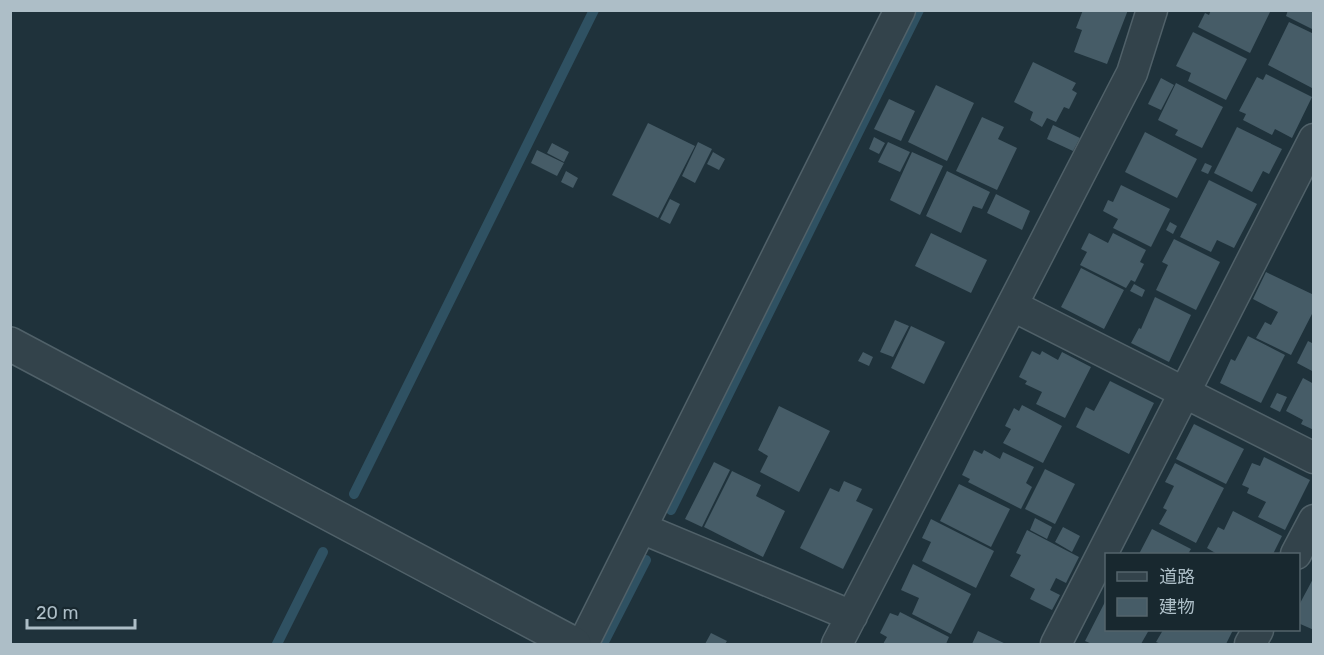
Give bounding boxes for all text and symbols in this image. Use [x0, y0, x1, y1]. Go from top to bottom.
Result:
legend [1105, 553, 1300, 631]
text: 道路 [1159, 566, 1195, 588]
scale bar [27, 592, 135, 630]
text: 建物 [1159, 596, 1195, 618]
text: 20 m [36, 602, 78, 624]

